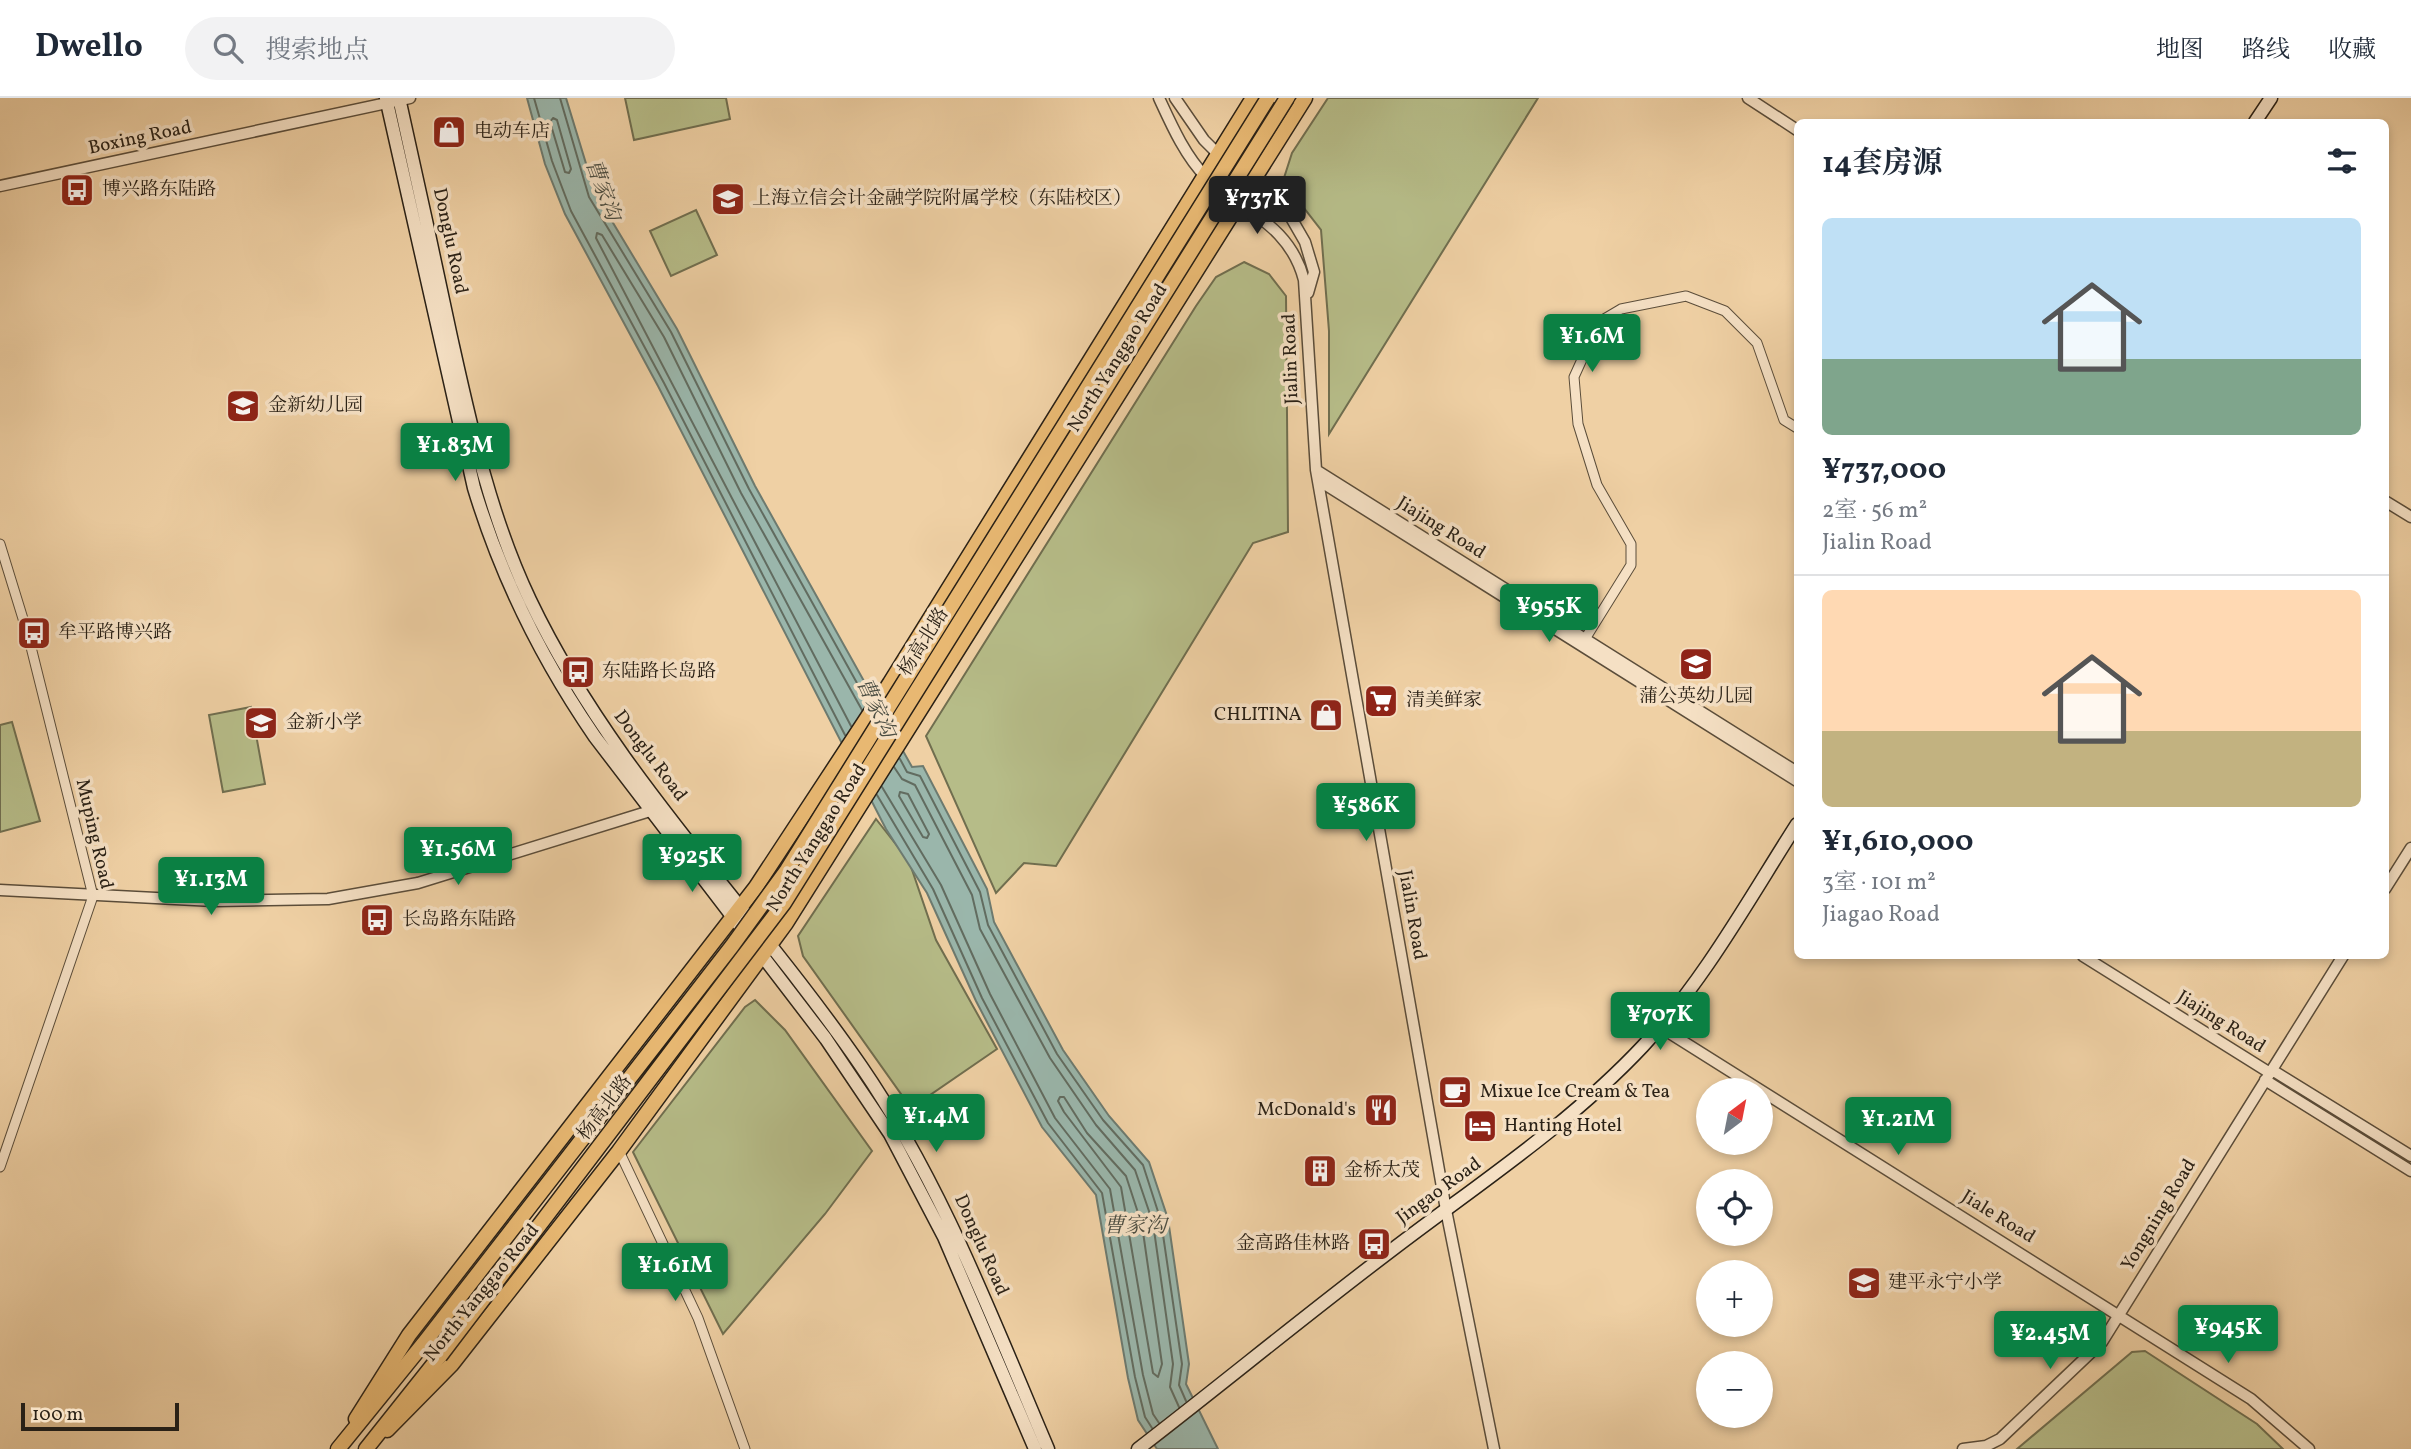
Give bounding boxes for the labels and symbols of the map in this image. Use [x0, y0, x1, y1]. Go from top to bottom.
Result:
shop icon: 电动车店 [430, 113, 468, 151]
street label: Boxing Road [86, 114, 194, 162]
place label: 电动车店 [474, 119, 550, 145]
water label: 曹家沟 [578, 155, 627, 227]
bus stop icon: 博兴路东陆路 [58, 171, 96, 209]
pin: ¥737K [1208, 176, 1306, 236]
place label: 博兴路东陆路 [102, 177, 216, 203]
school or university icon: 上海立信会计金融学院附属学校（东陆校区） [709, 180, 747, 218]
street label: Donglu Road [426, 185, 474, 297]
place label: 上海立信会计金融学院附属学校（东陆校区） [752, 186, 1132, 212]
street label: North Yanggao Road [1062, 279, 1174, 437]
street label: Jialin Road [1276, 313, 1306, 405]
pin: ¥1.6M [1543, 314, 1641, 374]
school or university icon: 金新幼儿园 [224, 387, 262, 425]
place label: 金新幼儿园 [268, 393, 363, 419]
pin: ¥1.83M [398, 424, 512, 483]
street label: Jiajing Road [1392, 490, 1490, 566]
pin: ¥955K [1500, 584, 1598, 644]
street label: 杨高北路 [893, 603, 955, 681]
bus stop icon: 牟平路博兴路 [15, 614, 53, 652]
place label: 牟平路博兴路 [58, 620, 172, 646]
school or university icon: 蒲公英幼儿园 [1677, 645, 1715, 683]
bus stop icon: 东陆路长岛路 [559, 653, 597, 691]
place label: 东陆路长岛路 [602, 659, 716, 685]
water label: 曹家沟 [849, 673, 903, 745]
supermarket icon: 清美鲜家 [1362, 682, 1400, 720]
place label: 蒲公英幼儿园 [1639, 684, 1753, 710]
place label: 清美鲜家 [1406, 688, 1482, 714]
shop icon: CHLITINA [1307, 696, 1345, 734]
place label: CHLITINA [1214, 702, 1302, 728]
school or university icon: 金新小学 [242, 704, 280, 742]
street label: Donglu Road [607, 705, 693, 807]
place label: 金新小学 [286, 710, 362, 736]
street label: North Yanggao Road [761, 759, 873, 917]
street label: Muping Road [69, 776, 119, 892]
pin: ¥586K [1317, 784, 1415, 843]
pin: ¥1.56M [401, 828, 515, 887]
pin: ¥925K [643, 834, 741, 894]
pin: ¥1.13M [154, 858, 268, 917]
street label: Jialin Road [1391, 868, 1433, 962]
bus stop icon: 长岛路东陆路 [358, 901, 396, 939]
place label: 长岛路东陆路 [402, 907, 516, 933]
street label: Jiajing Road [2172, 984, 2270, 1060]
pin: ¥707K [1611, 992, 1709, 1052]
street label: 杨高北路 [572, 1070, 638, 1146]
cafe icon: Mixue Ice Cream & Tea [1436, 1073, 1474, 1111]
north arrow [1696, 1078, 1773, 1155]
place label: Mixue Ice Cream & Tea [1480, 1079, 1670, 1105]
restaurant icon: McDonald's [1362, 1091, 1400, 1129]
pin: ¥1.4M [887, 1094, 985, 1154]
place label: McDonald's [1257, 1097, 1356, 1123]
pin: ¥1.21M [1841, 1098, 1955, 1157]
hotel icon: Hanting Hotel [1461, 1107, 1499, 1145]
place label: Hanting Hotel [1504, 1113, 1622, 1139]
street label: Jingao Road [1391, 1151, 1487, 1231]
building icon: 金桥太茂 [1301, 1152, 1339, 1190]
street label: Yongning Road [2115, 1154, 2203, 1276]
place label: 金桥太茂 [1344, 1158, 1420, 1184]
street label: Jiale Road [1956, 1184, 2040, 1250]
street label: Donglu Road [947, 1190, 1015, 1300]
water label: 曹家沟 [1104, 1212, 1169, 1241]
street label: North Yanggao Road [418, 1219, 546, 1367]
bus stop icon: 金高路佳林路 [1355, 1225, 1393, 1263]
place label: 金高路佳林路 [1236, 1231, 1350, 1257]
pin: ¥1.61M [618, 1244, 732, 1303]
school or university icon: 建平永宁小学 [1845, 1264, 1883, 1302]
place label: 建平永宁小学 [1888, 1270, 2002, 1296]
pin: ¥945K [2179, 1306, 2277, 1365]
pin: ¥2.45M [1993, 1312, 2107, 1371]
scale bar [21, 1400, 178, 1432]

